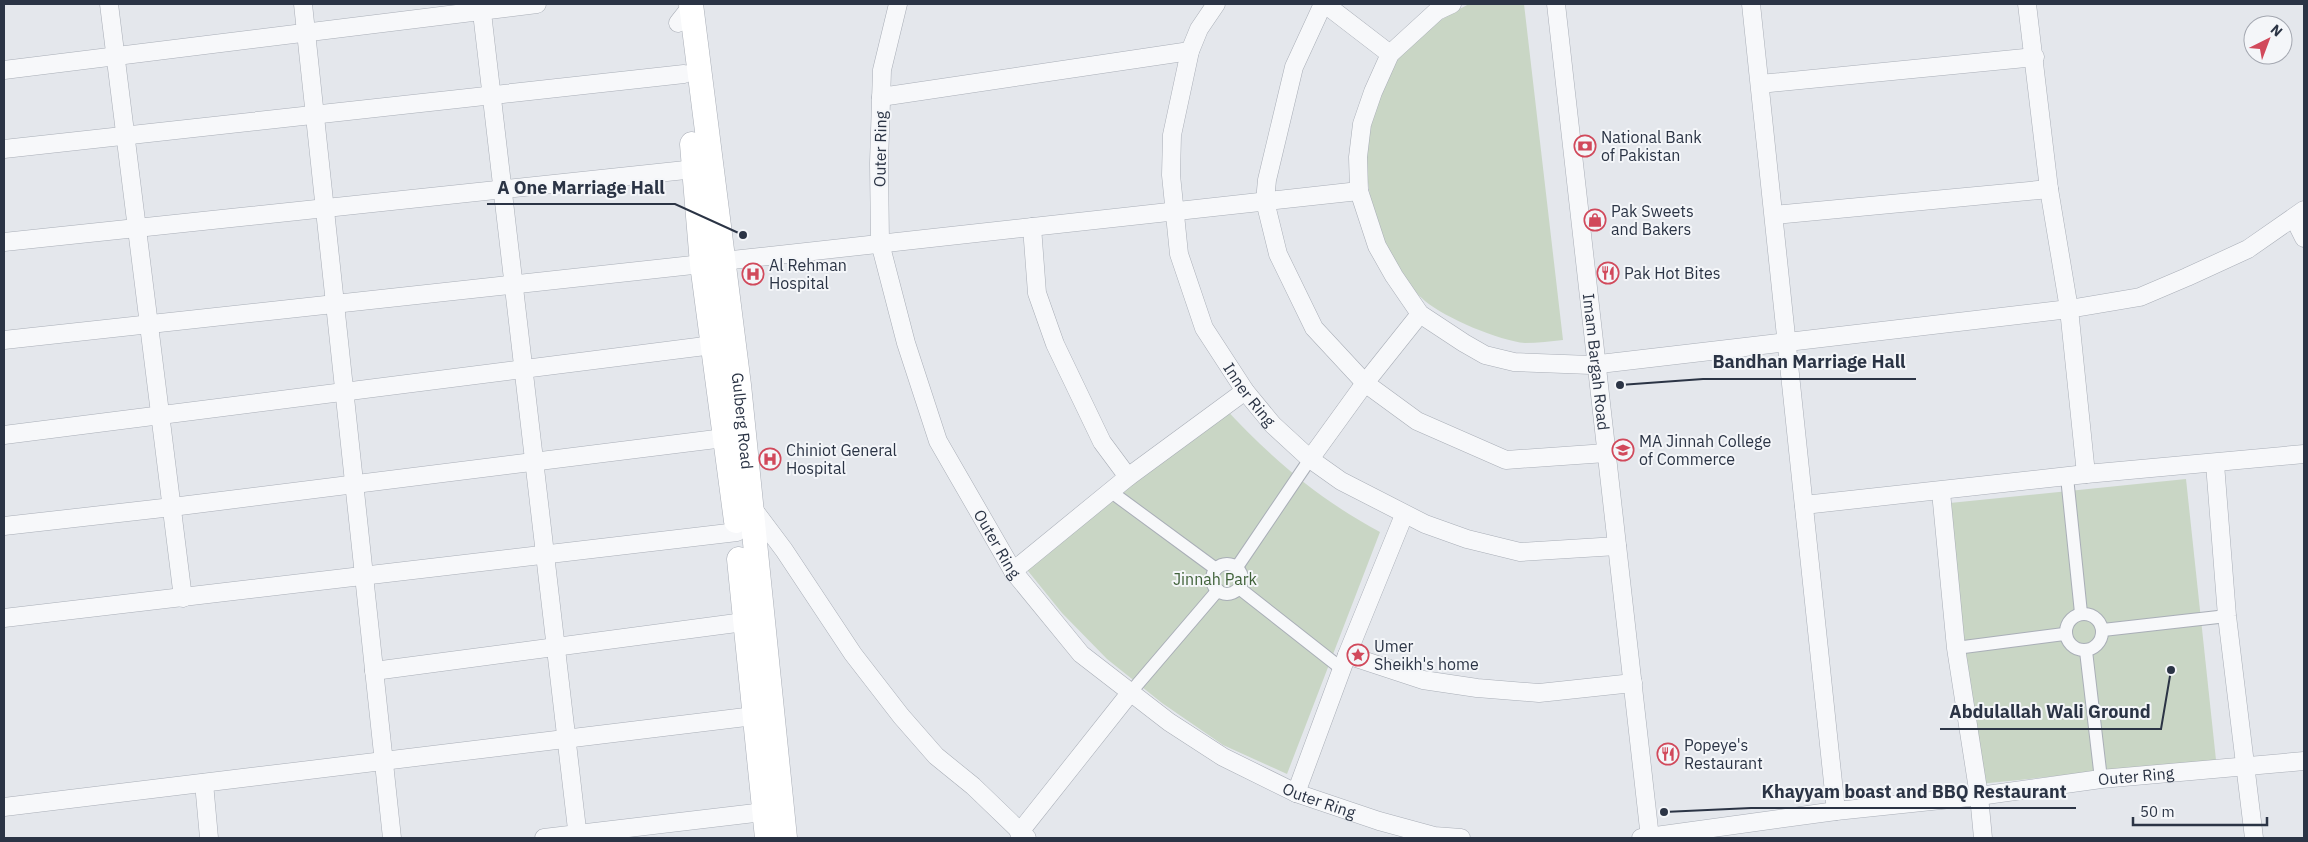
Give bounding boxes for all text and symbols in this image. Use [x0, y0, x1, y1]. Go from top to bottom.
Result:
north arrow [2243, 15, 2293, 65]
text: N [2267, 20, 2286, 40]
street label: Outer Ring [869, 110, 891, 187]
place label: National Bank of Pakistan [1601, 127, 1702, 165]
bank icon: National Bank of Pakistan [1573, 134, 1597, 158]
callout: A One Marriage Hall [487, 171, 675, 204]
text: A One Marriage Hall [497, 176, 665, 199]
place label: Pak Sweets and Bakers [1611, 201, 1694, 239]
shop icon: Pak Sweets and Bakers [1583, 208, 1607, 232]
place label: Al Rehman Hospital [769, 255, 847, 293]
restaurant icon: Pak Hot Bites [1596, 261, 1620, 285]
hospital icon: Al Rehman Hospital [741, 262, 765, 286]
place label: Pak Hot Bites [1624, 263, 1721, 283]
street label: Imam Bargah Road [1579, 292, 1614, 431]
callout: Bandhan Marriage Hall [1703, 346, 1916, 379]
text: Bandhan Marriage Hall [1712, 350, 1906, 373]
street label: Inner Ring [1219, 359, 1280, 431]
street label: Gulberg Road [728, 371, 757, 470]
place label: MA Jinnah College of Commerce [1639, 431, 1771, 469]
school or university icon: MA Jinnah College of Commerce [1611, 438, 1635, 462]
place label: Chiniot General Hospital [786, 440, 897, 478]
hospital icon: Chiniot General Hospital [758, 447, 782, 471]
street label: Outer Ring [970, 506, 1025, 583]
park label: Jinnah Park [1173, 569, 1258, 589]
place label: Umer Sheikh's home [1374, 636, 1479, 674]
place icon: Umer Sheikh's home [1346, 643, 1370, 667]
callout: Abdulallah Wali Ground [1940, 696, 2161, 729]
text: Abdulallah Wali Ground [1949, 700, 2151, 723]
place label: Popeye's Restaurant [1684, 735, 1763, 773]
restaurant icon: Popeye's Restaurant [1656, 742, 1680, 766]
street label: Outer Ring [2097, 763, 2175, 789]
callout: Khayyam boast and BBQ Restaurant [1751, 775, 2076, 808]
street label: Outer Ring [1279, 778, 1359, 823]
text: Khayyam boast and BBQ Restaurant [1761, 780, 2067, 803]
scale bar [2133, 794, 2267, 826]
text: 50 m [2140, 802, 2175, 821]

